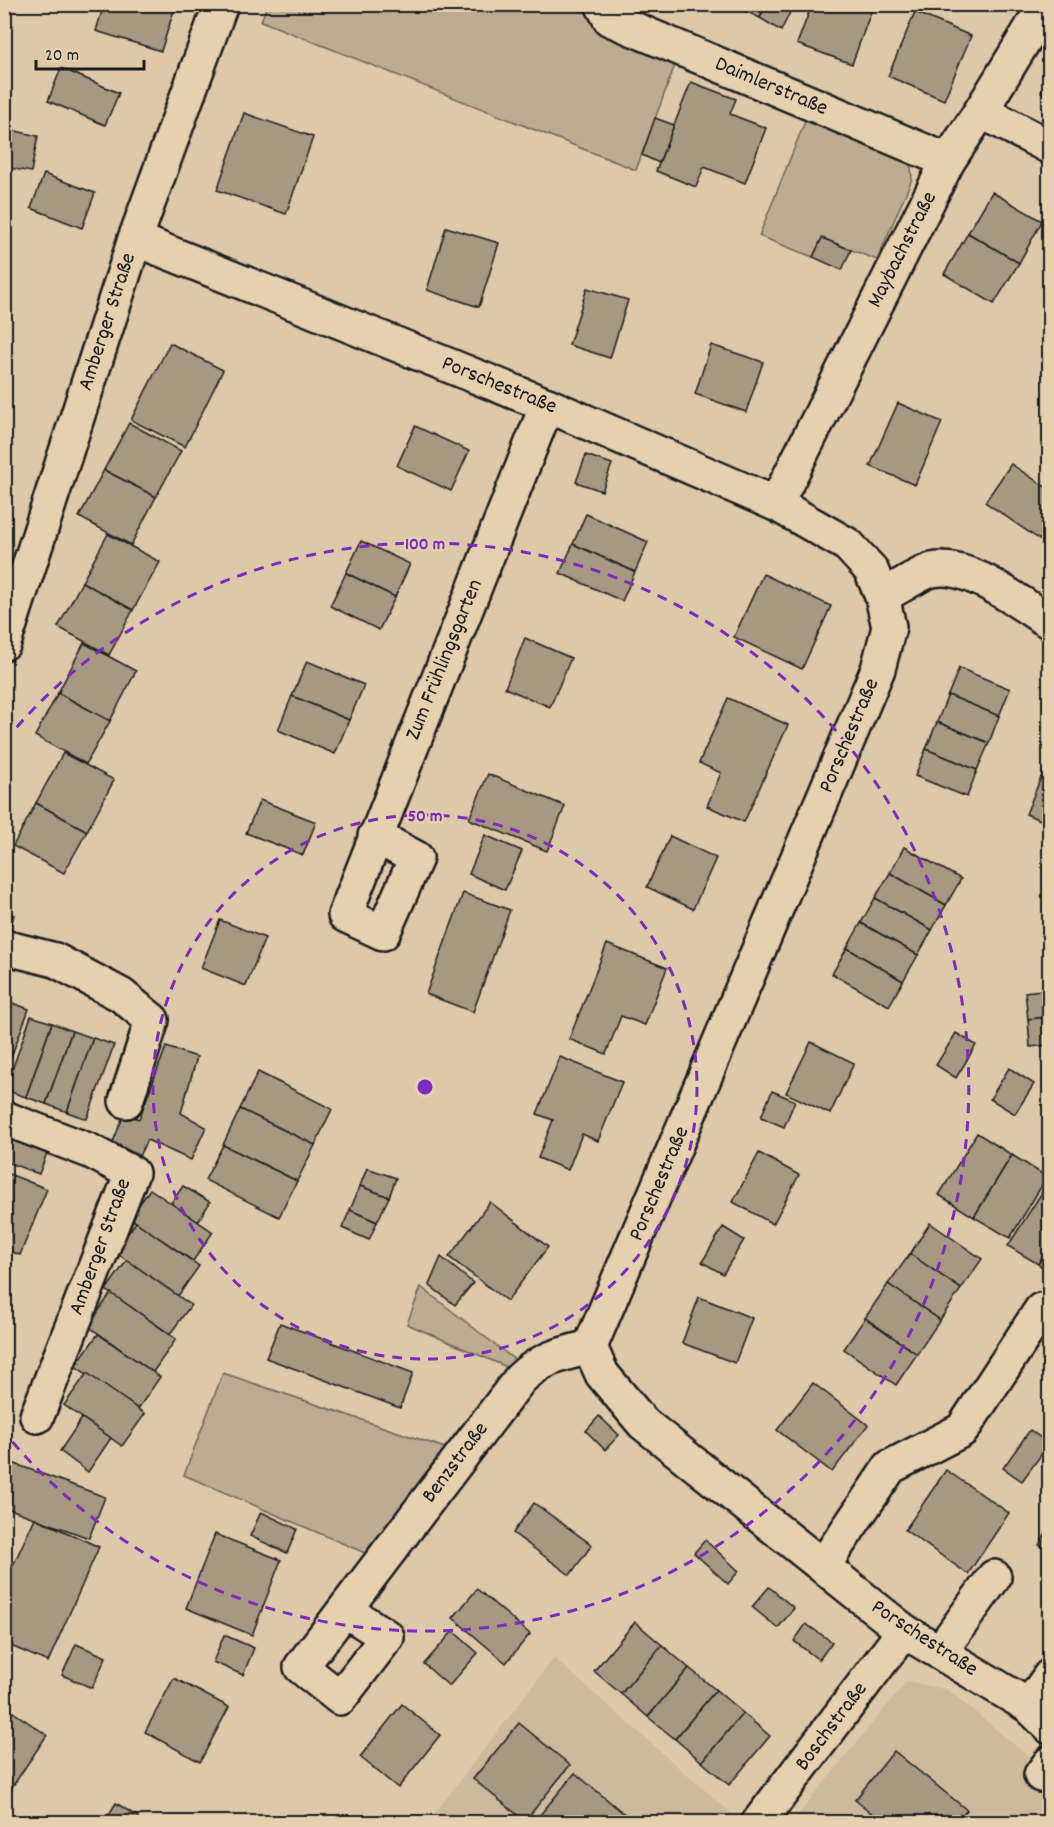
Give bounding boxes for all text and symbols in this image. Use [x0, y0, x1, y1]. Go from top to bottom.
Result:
scale bar [36, 33, 144, 71]
text: 20 m [45, 44, 79, 69]
street label: Daimlerstraße [710, 49, 832, 125]
street label: Maybachstraße [860, 186, 946, 314]
street label: Amberger Straße [71, 249, 145, 395]
street label: Porschestraße [437, 349, 561, 423]
text: 100 m [405, 533, 445, 558]
street label: Zum Frühlingsgarten [399, 575, 491, 745]
street label: Porschestraße [812, 674, 888, 798]
text: 50 m [408, 805, 442, 830]
centre of rings [415, 1077, 435, 1097]
street label: Porschestraße [622, 1122, 698, 1246]
street label: Amberger Straße [62, 1174, 140, 1320]
street label: Benzstraße [415, 1416, 497, 1510]
street label: Porschestraße [864, 1593, 984, 1685]
street label: Boschstraße [788, 1676, 876, 1778]

